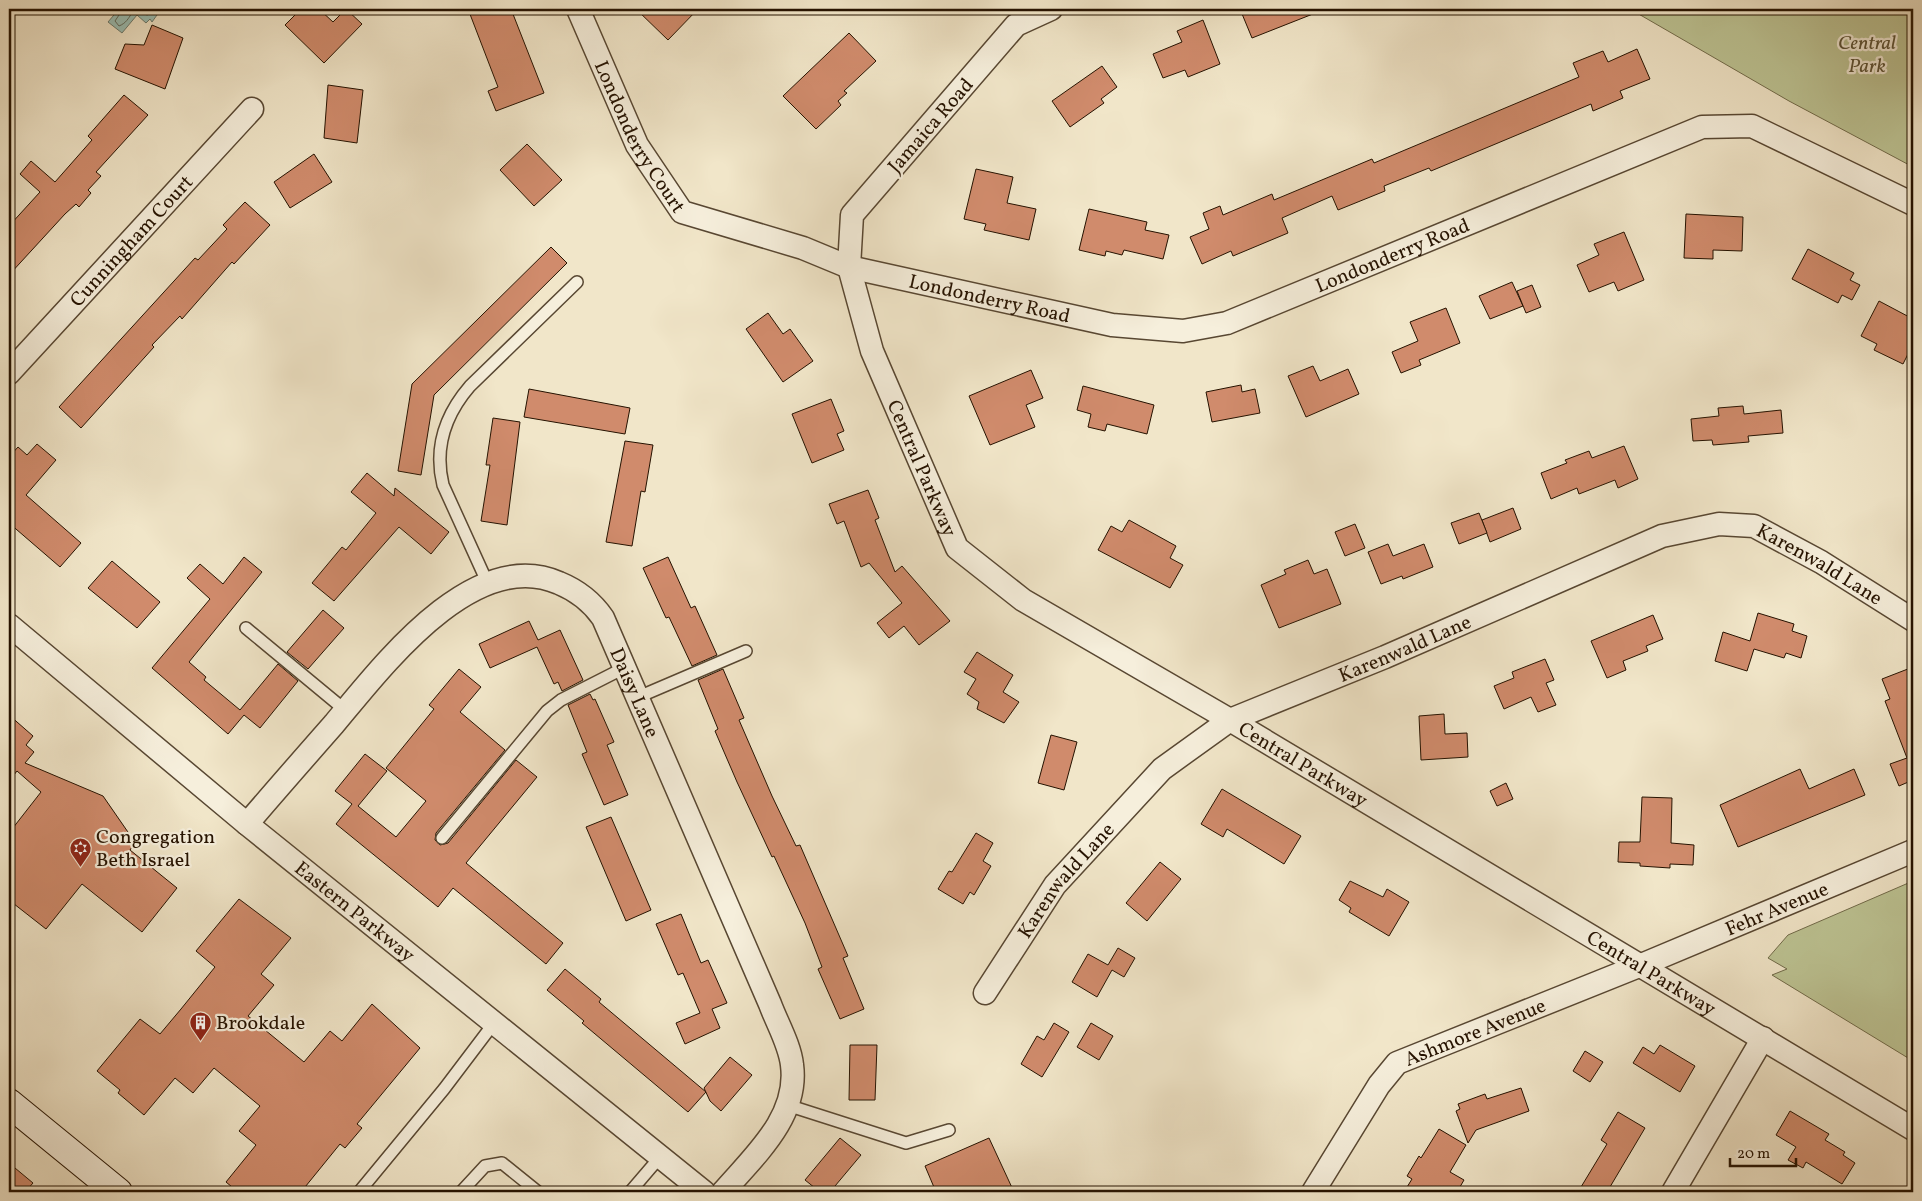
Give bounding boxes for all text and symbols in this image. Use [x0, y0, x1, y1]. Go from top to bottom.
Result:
park label: Central Park [1838, 30, 1896, 81]
street label: Londonderry Court [586, 57, 691, 219]
street label: Jamaica Road [882, 72, 981, 180]
street label: Cunningham Court [64, 170, 200, 314]
street label: Londonderry Road [1312, 212, 1474, 301]
street label: Londonderry Road [906, 269, 1073, 331]
street label: Central Parkway [879, 396, 963, 542]
street label: Karenwald Lane [1751, 518, 1887, 613]
street label: Karenwald Lane [1335, 609, 1476, 690]
street label: Daisy Lane [601, 644, 665, 743]
street label: Central Parkway [1232, 716, 1372, 815]
street label: Karenwald Lane [1012, 817, 1122, 945]
place label: Congregation Beth Israel [96, 824, 215, 875]
synagogue icon: Congregation Beth Israel [68, 836, 92, 867]
street label: Eastern Parkway [287, 855, 420, 970]
street label: Fehr Avenue [1721, 876, 1833, 944]
street label: Central Parkway [1581, 925, 1721, 1024]
street label: Ashmore Avenue [1401, 993, 1551, 1075]
building icon: Brookdale [188, 1010, 212, 1041]
place label: Brookdale [216, 1010, 305, 1038]
scale bar [1730, 1136, 1796, 1168]
text: 20 m [1737, 1144, 1770, 1165]

